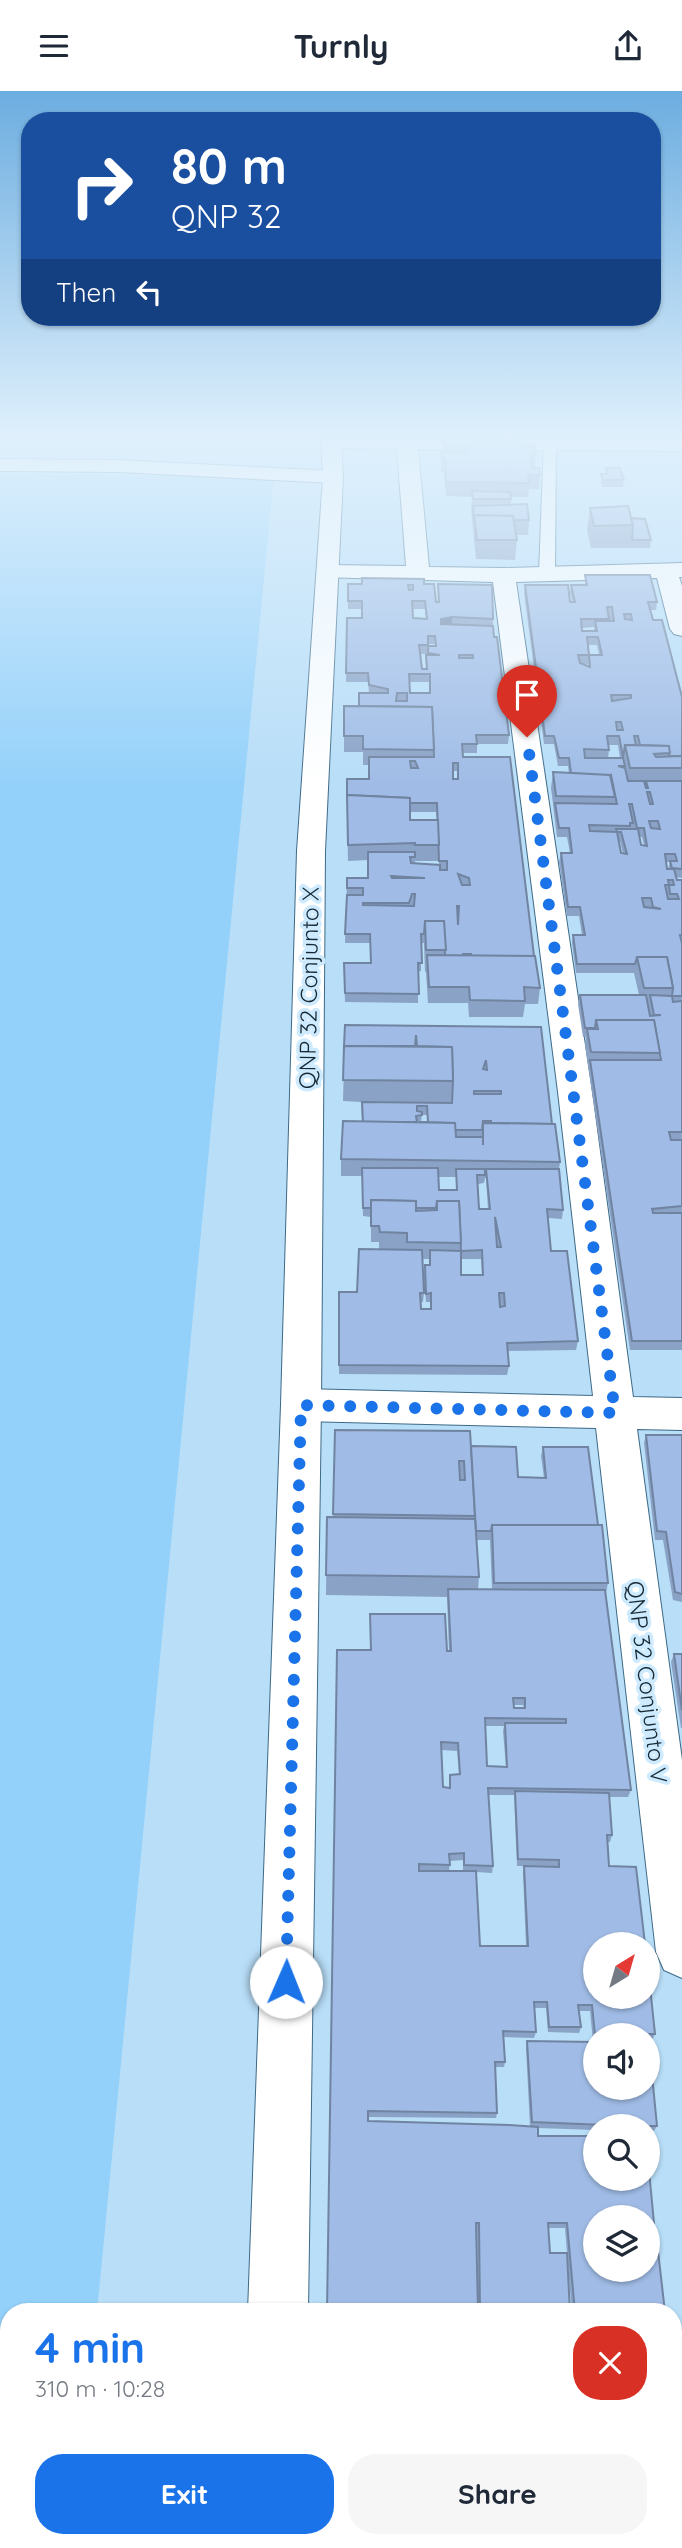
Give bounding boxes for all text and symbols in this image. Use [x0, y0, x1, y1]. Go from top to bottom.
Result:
text: Turnly [294, 26, 388, 66]
icon: menu [35, 27, 73, 65]
icon: share [609, 27, 647, 65]
text: 80 m [171, 135, 287, 196]
icon: right [56, 140, 147, 231]
text: QNP 32 [171, 196, 281, 236]
icon: left [130, 273, 168, 311]
text: Then [56, 276, 116, 309]
pin [497, 665, 557, 737]
icon: arrive [508, 676, 546, 714]
street label: QNP 32 Conjunto X [292, 887, 325, 1089]
street label: QNP 32 Conjunto V [621, 1579, 674, 1785]
north arrow [583, 1932, 660, 2009]
map controls [583, 1932, 660, 2282]
position arrow [249, 1945, 323, 2019]
button: sound [583, 2023, 660, 2100]
button: search [583, 2114, 660, 2191]
button: layers [583, 2205, 660, 2282]
text: 4 min [35, 2321, 145, 2374]
button: close [573, 2326, 647, 2400]
text: 310 m · 10:28 [35, 2374, 165, 2403]
button: Exit [35, 2454, 334, 2534]
button: Share [348, 2454, 647, 2534]

